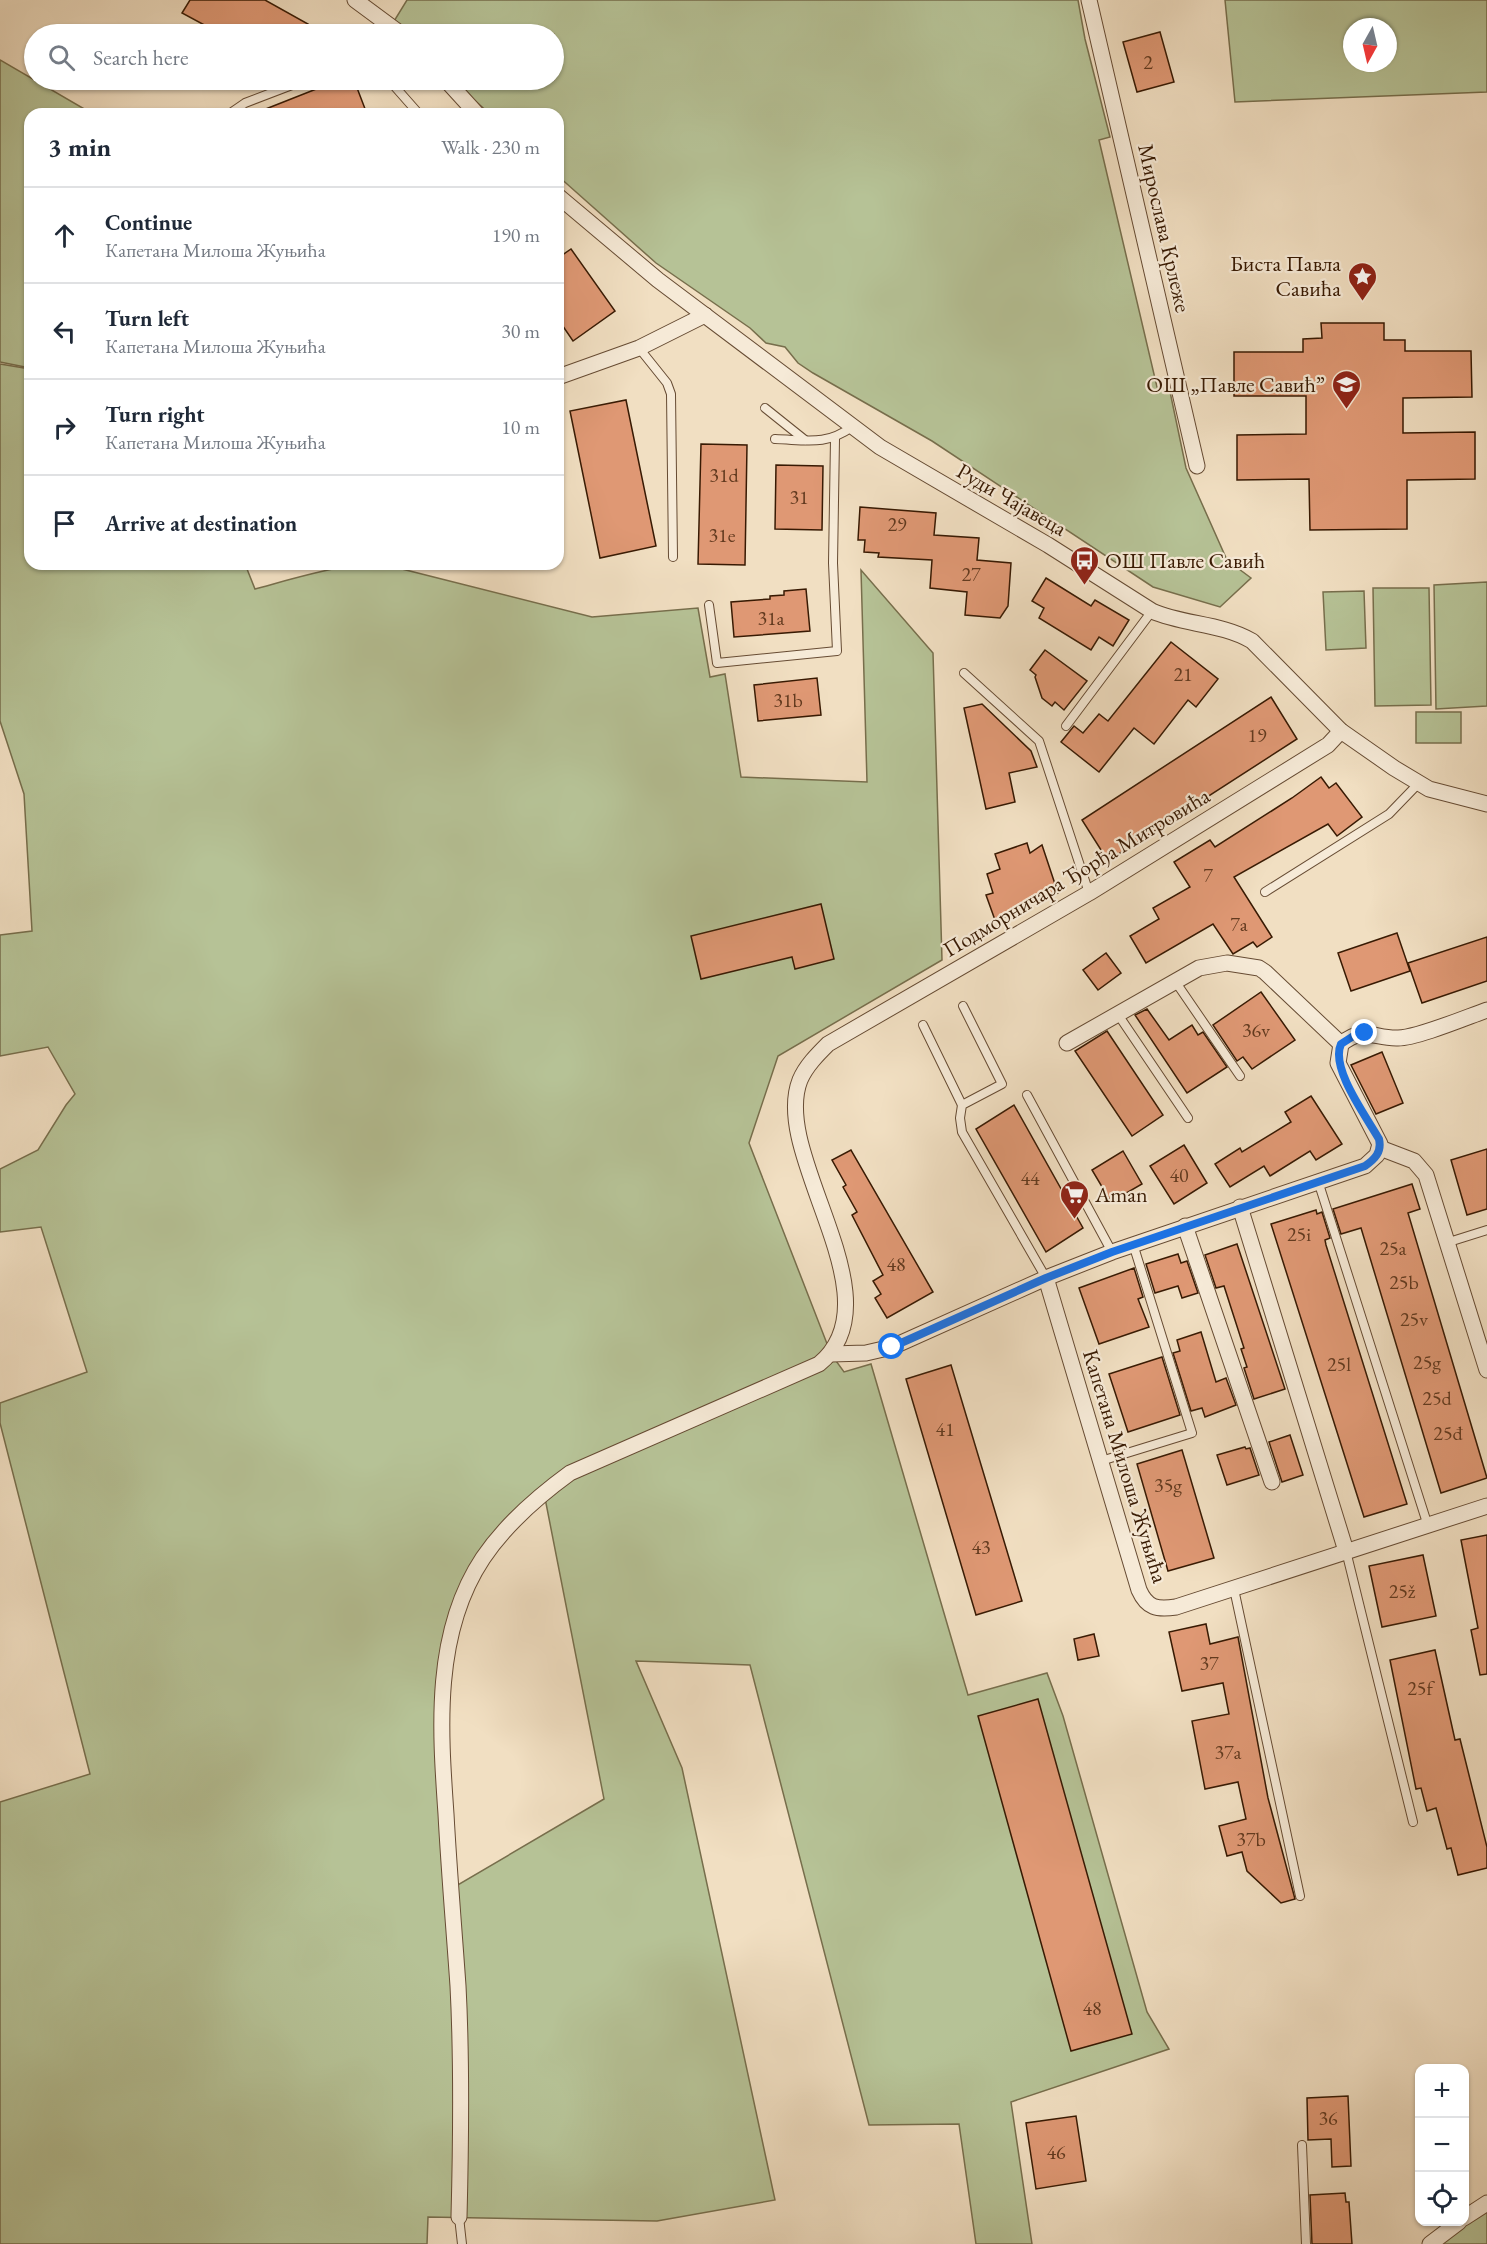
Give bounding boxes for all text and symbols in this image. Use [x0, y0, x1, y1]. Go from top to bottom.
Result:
north arrow [1343, 18, 1397, 72]
search box [24, 24, 564, 90]
icon: search [45, 41, 78, 74]
text: Search here [93, 43, 188, 72]
house number: 2 [1143, 49, 1153, 75]
text: 3 min [48, 130, 111, 164]
text: Walk · 230 m [441, 134, 540, 160]
street label: Мирослава Крлеже [1131, 141, 1198, 315]
text: Continue [105, 208, 192, 237]
icon: ahead [48, 219, 81, 252]
text: 190 m [492, 222, 540, 248]
text: Капетана Милоша Жуњића [105, 237, 326, 263]
place label: Биста Павла Савића [1230, 249, 1341, 303]
place icon: Биста Павла Савића [1346, 260, 1378, 302]
text: Turn left [105, 304, 189, 333]
icon: left [48, 315, 81, 348]
text: 30 m [501, 318, 540, 344]
text: Капетана Милоша Жуњића [105, 333, 326, 359]
school or university icon: ОШ „Павле Савић” [1330, 368, 1362, 410]
place label: ОШ „Павле Савић” [1146, 370, 1325, 399]
text: Turn right [105, 400, 204, 429]
icon: right [48, 411, 81, 444]
text: 10 m [501, 414, 540, 440]
text: Капетана Милоша Жуњића [105, 429, 326, 455]
street label: Руди Чајавеца [951, 456, 1072, 543]
house number: 31d [709, 462, 740, 488]
house number: 31 [789, 484, 809, 510]
icon: arrive [48, 507, 81, 540]
text: Arrive at destination [105, 509, 297, 538]
house number: 29 [887, 511, 907, 537]
house number: 31e [709, 522, 736, 548]
bus stop icon: ОШ Павле Савић [1068, 544, 1100, 586]
place label: ОШ Павле Савић [1105, 546, 1265, 575]
house number: 27 [961, 561, 981, 587]
house number: 31a [757, 605, 785, 631]
house number: 21 [1173, 661, 1193, 687]
house number: 31b [773, 687, 803, 713]
house number: 19 [1247, 722, 1267, 748]
street label: Подморничара Ђорђа Митровића [937, 781, 1215, 964]
house number: 7 [1203, 862, 1213, 888]
house number: 7a [1230, 911, 1248, 937]
house number: 36v [1242, 1017, 1270, 1043]
route end [1351, 1019, 1377, 1045]
house number: 40 [1169, 1162, 1189, 1188]
house number: 44 [1020, 1165, 1040, 1191]
supermarket icon: Aman [1058, 1178, 1090, 1220]
place label: Aman [1094, 1180, 1148, 1209]
house number: 25i [1287, 1221, 1311, 1247]
house number: 25a [1379, 1235, 1407, 1261]
house number: 48 [886, 1251, 906, 1277]
house number: 25b [1389, 1269, 1419, 1295]
house number: 25v [1400, 1306, 1428, 1332]
route start [878, 1333, 904, 1359]
street label: Капетана Милоша Жуњића [1076, 1346, 1175, 1587]
house number: 25g [1413, 1349, 1441, 1375]
house number: 25l [1327, 1351, 1351, 1377]
house number: 25d [1422, 1385, 1453, 1411]
house number: 41 [935, 1416, 955, 1442]
house number: 25đ [1433, 1420, 1464, 1446]
house number: 35g [1154, 1472, 1182, 1498]
house number: 43 [971, 1534, 991, 1560]
house number: 25ž [1389, 1578, 1416, 1604]
house number: 37 [1199, 1650, 1219, 1676]
house number: 25f [1407, 1675, 1435, 1701]
house number: 37a [1214, 1739, 1242, 1765]
house number: 37b [1236, 1826, 1266, 1852]
house number: 48 [1082, 1995, 1102, 2021]
map controls [1415, 2064, 1469, 2226]
button: + [1415, 2064, 1469, 2118]
house number: 36 [1318, 2105, 1338, 2131]
button: − [1415, 2118, 1469, 2172]
house number: 46 [1046, 2139, 1066, 2165]
button: locate [1415, 2172, 1469, 2226]

